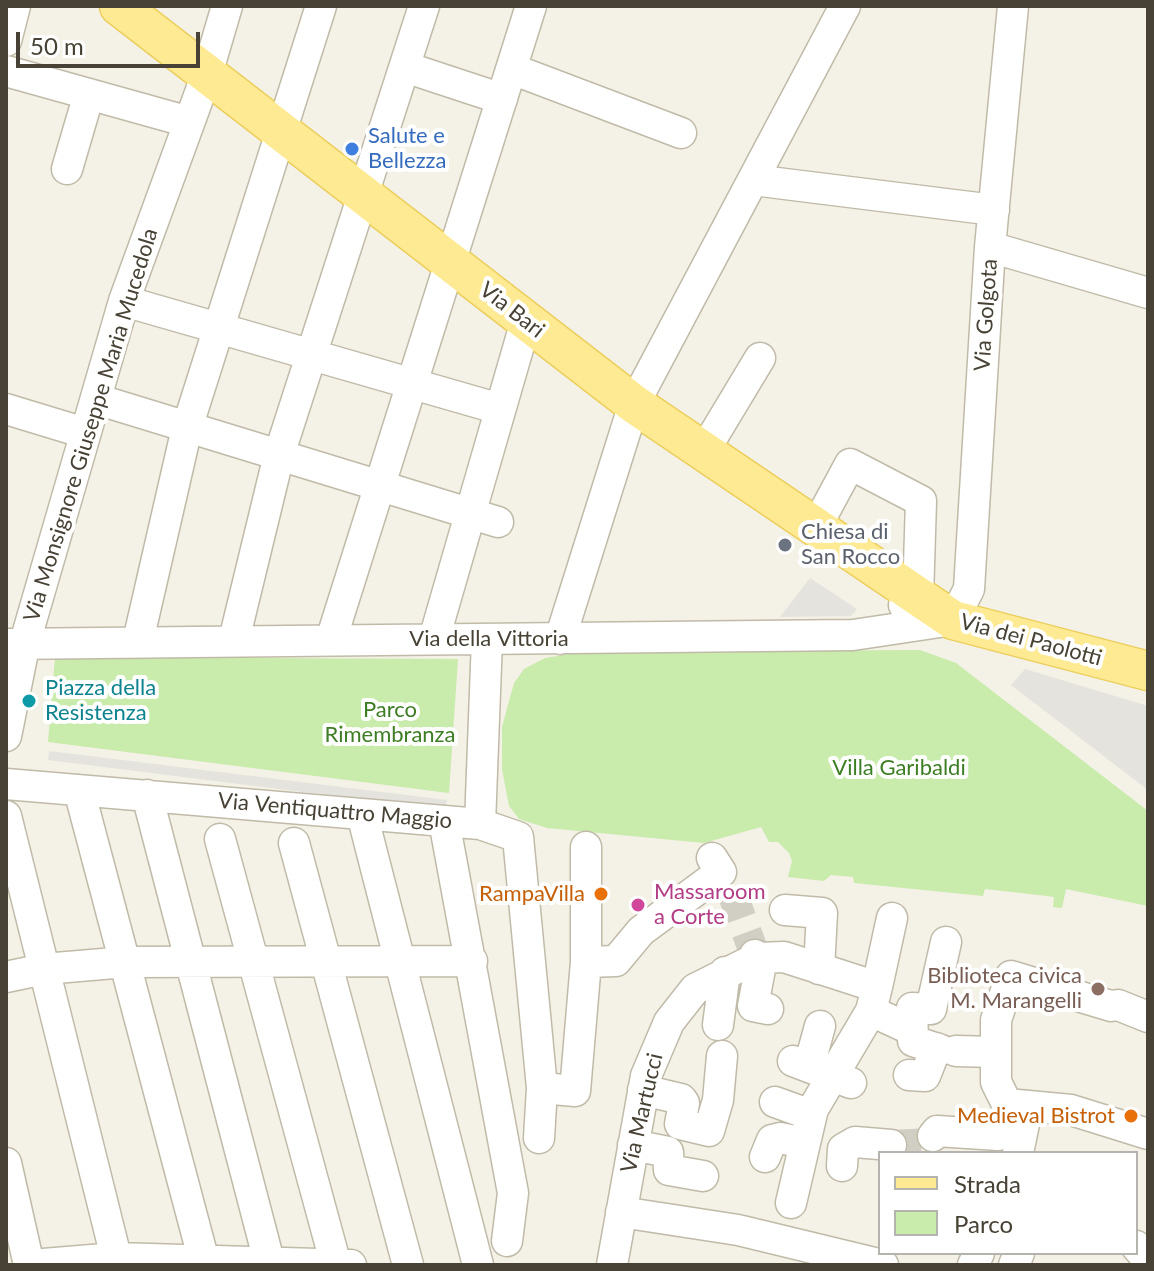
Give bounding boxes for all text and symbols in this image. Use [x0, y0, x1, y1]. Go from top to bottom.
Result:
scale bar [20, 16, 204, 66]
text: 50 m [30, 31, 84, 60]
place label: Salute e Bellezza [368, 123, 446, 174]
marker: Salute e Bellezza [343, 140, 361, 158]
street label: Via Monsignore Giuseppe Maria Mucedola [18, 225, 164, 625]
street label: Via Golgota [969, 258, 1003, 372]
street label: Via Bari [474, 277, 550, 343]
place label: Chiesa di San Rocco [801, 519, 900, 570]
marker: Chiesa di San Rocco [776, 536, 794, 554]
street label: Via dei Paolotti [957, 608, 1105, 672]
street label: Via della Vittoria [409, 626, 569, 652]
place label: Piazza della Resistenza [45, 675, 156, 726]
marker: Piazza della Resistenza [20, 692, 38, 710]
park label: Parco Rimembranza [325, 697, 455, 748]
park label: Villa Garibaldi [832, 755, 966, 781]
street label: Via Ventiquattro Maggio [217, 788, 453, 834]
place label: Massaroom a Corte [654, 879, 766, 930]
place label: RampaVilla [479, 881, 585, 907]
marker: RampaVilla [592, 885, 610, 903]
marker: Massaroom a Corte [629, 896, 647, 914]
place label: Biblioteca civica M. Marangelli [927, 963, 1082, 1014]
marker: Biblioteca civica M. Marangelli [1089, 980, 1107, 998]
street label: Via Martucci [615, 1051, 669, 1175]
place label: Medieval Bistrot [957, 1103, 1115, 1129]
marker: Medieval Bistrot [1122, 1107, 1140, 1125]
legend [878, 1151, 1138, 1255]
text: Strada [954, 1169, 1021, 1198]
text: Parco [954, 1209, 1013, 1238]

